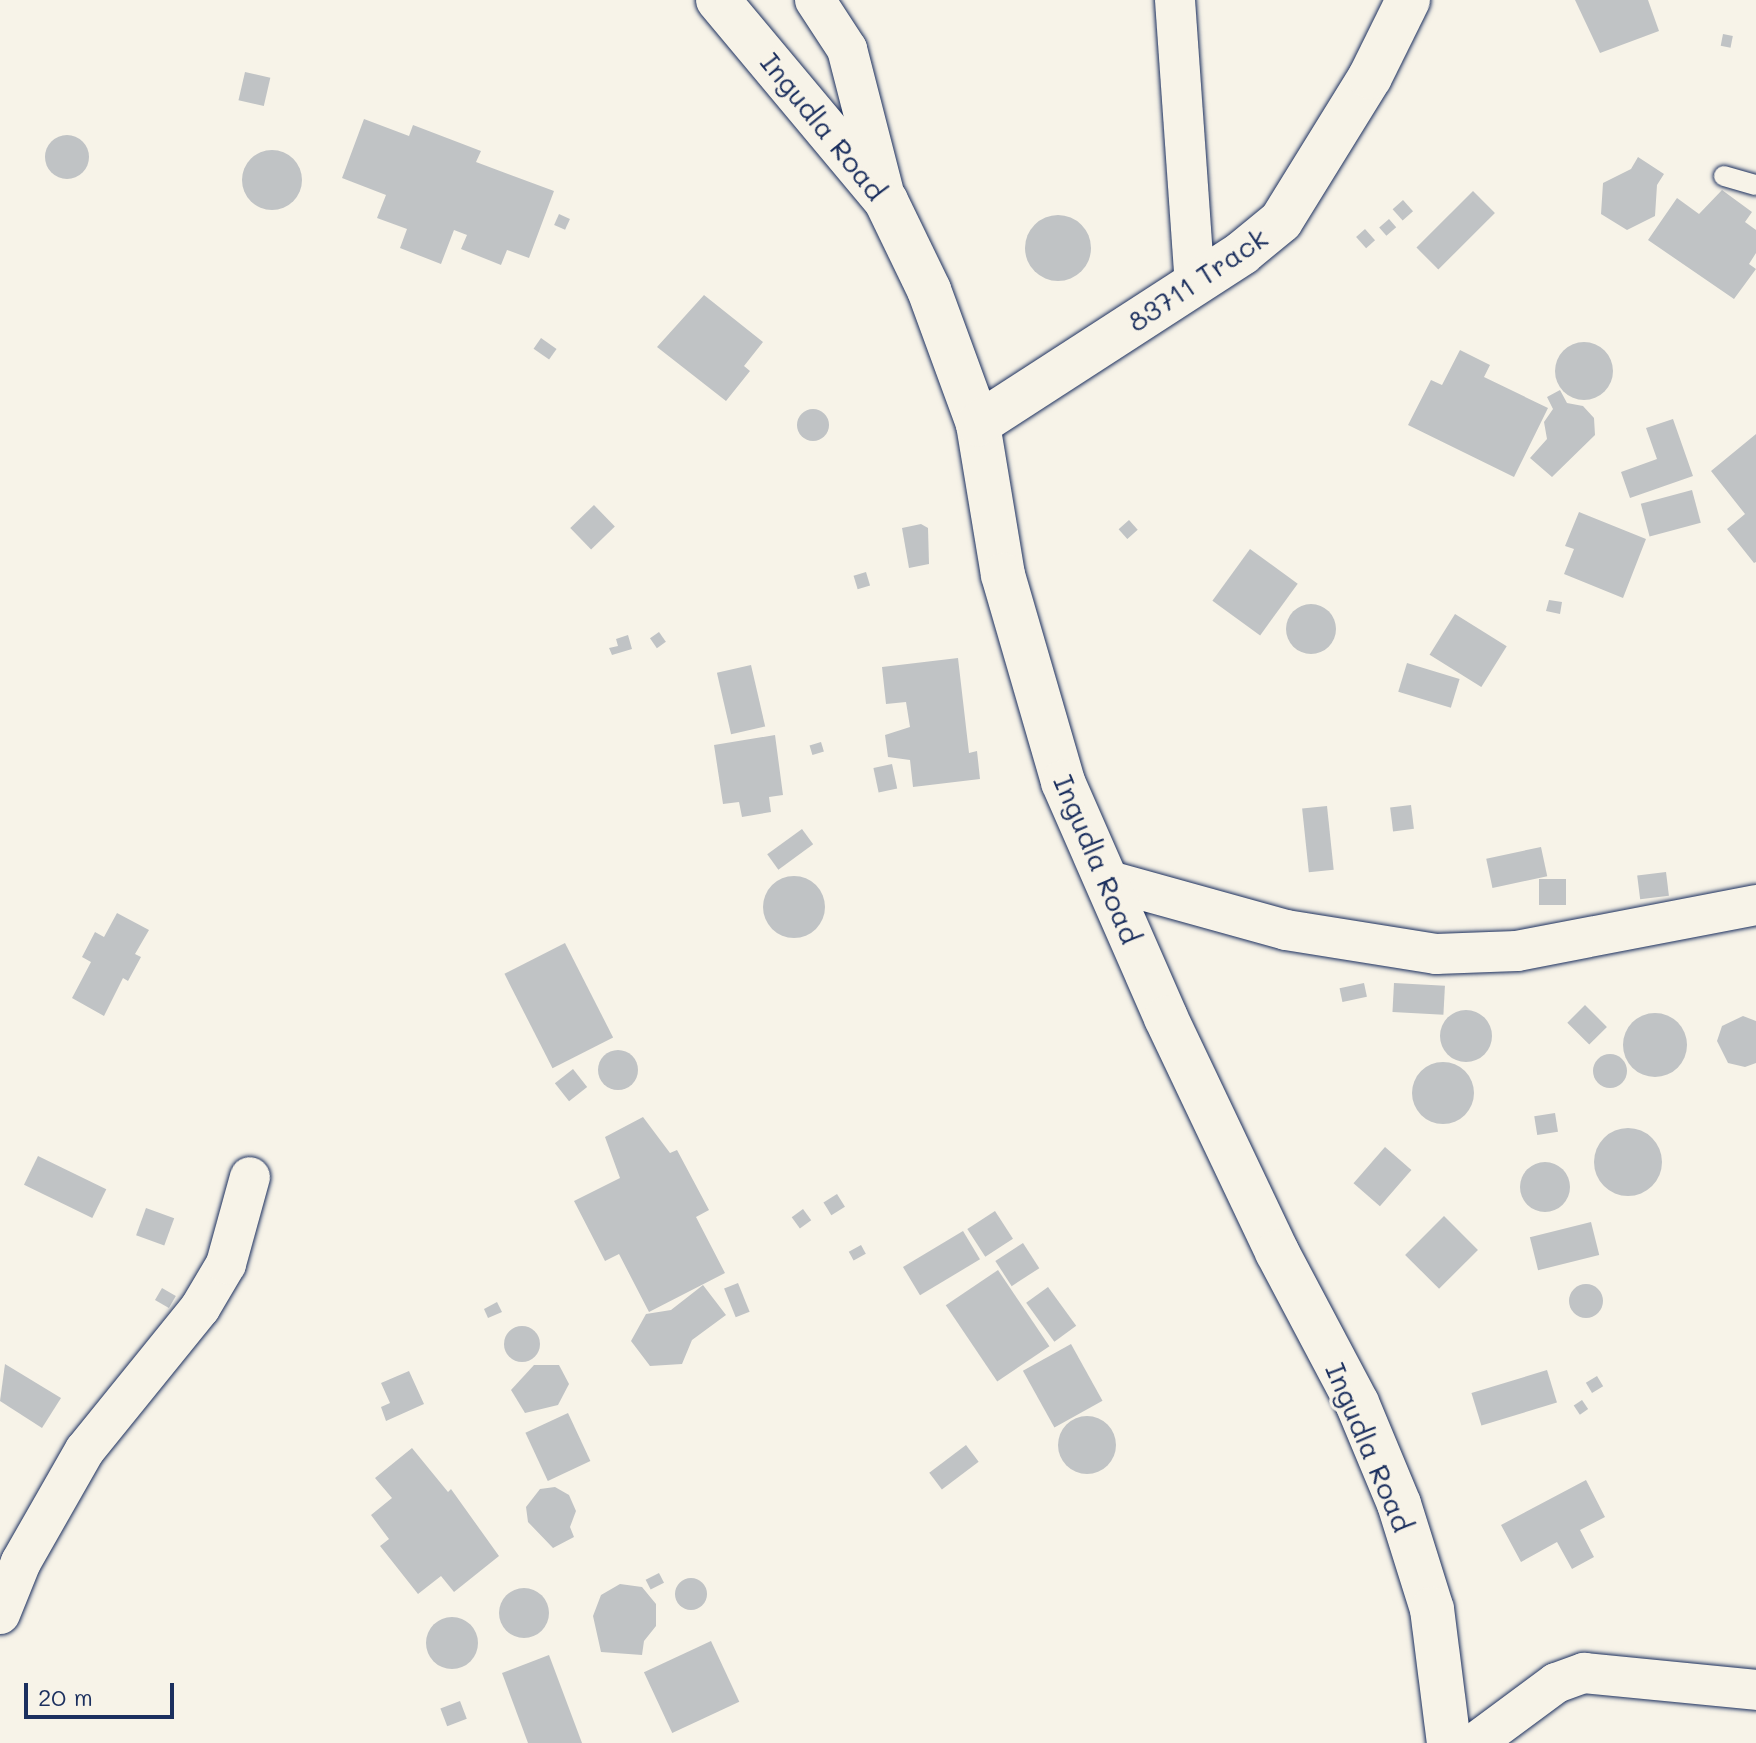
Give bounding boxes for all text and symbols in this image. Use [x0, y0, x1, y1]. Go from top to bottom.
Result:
street label: Ingudla Road [754, 45, 894, 207]
street label: 83711 Track [1121, 220, 1273, 338]
street label: Ingudla Road [1047, 769, 1149, 949]
street label: Ingudla Road [1319, 1357, 1421, 1537]
scale bar [28, 1667, 178, 1717]
text: 20 m [38, 1681, 93, 1712]

